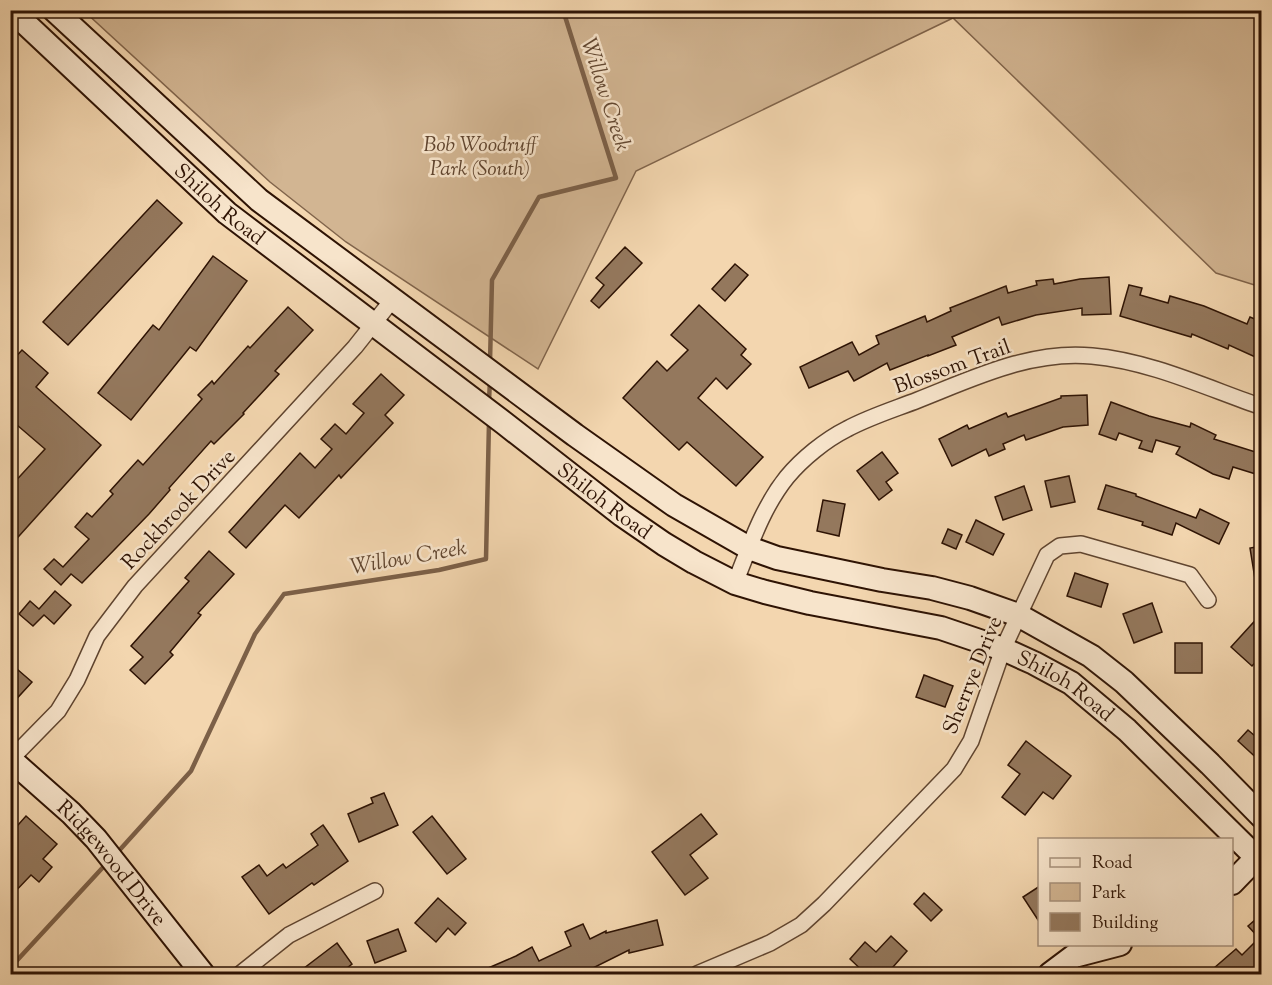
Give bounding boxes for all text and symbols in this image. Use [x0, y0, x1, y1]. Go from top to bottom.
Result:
water label: Willow Creek [571, 34, 638, 156]
park label: Bob Woodruff Park (South) [423, 131, 538, 185]
street label: Shiloh Road [166, 157, 270, 254]
street label: Blossom Trail [890, 333, 1015, 403]
street label: Rockbrook Drive [116, 443, 243, 577]
street label: Shiloh Road [550, 456, 657, 548]
water label: Willow Creek [348, 533, 469, 585]
street label: Sherrye Drive [937, 612, 1011, 739]
street label: Shiloh Road [1011, 644, 1120, 730]
street label: Ridgewood Drive [49, 794, 173, 933]
legend [1038, 838, 1233, 946]
text: Road [1092, 851, 1132, 877]
text: Park [1092, 881, 1127, 907]
text: Building [1092, 911, 1158, 937]

